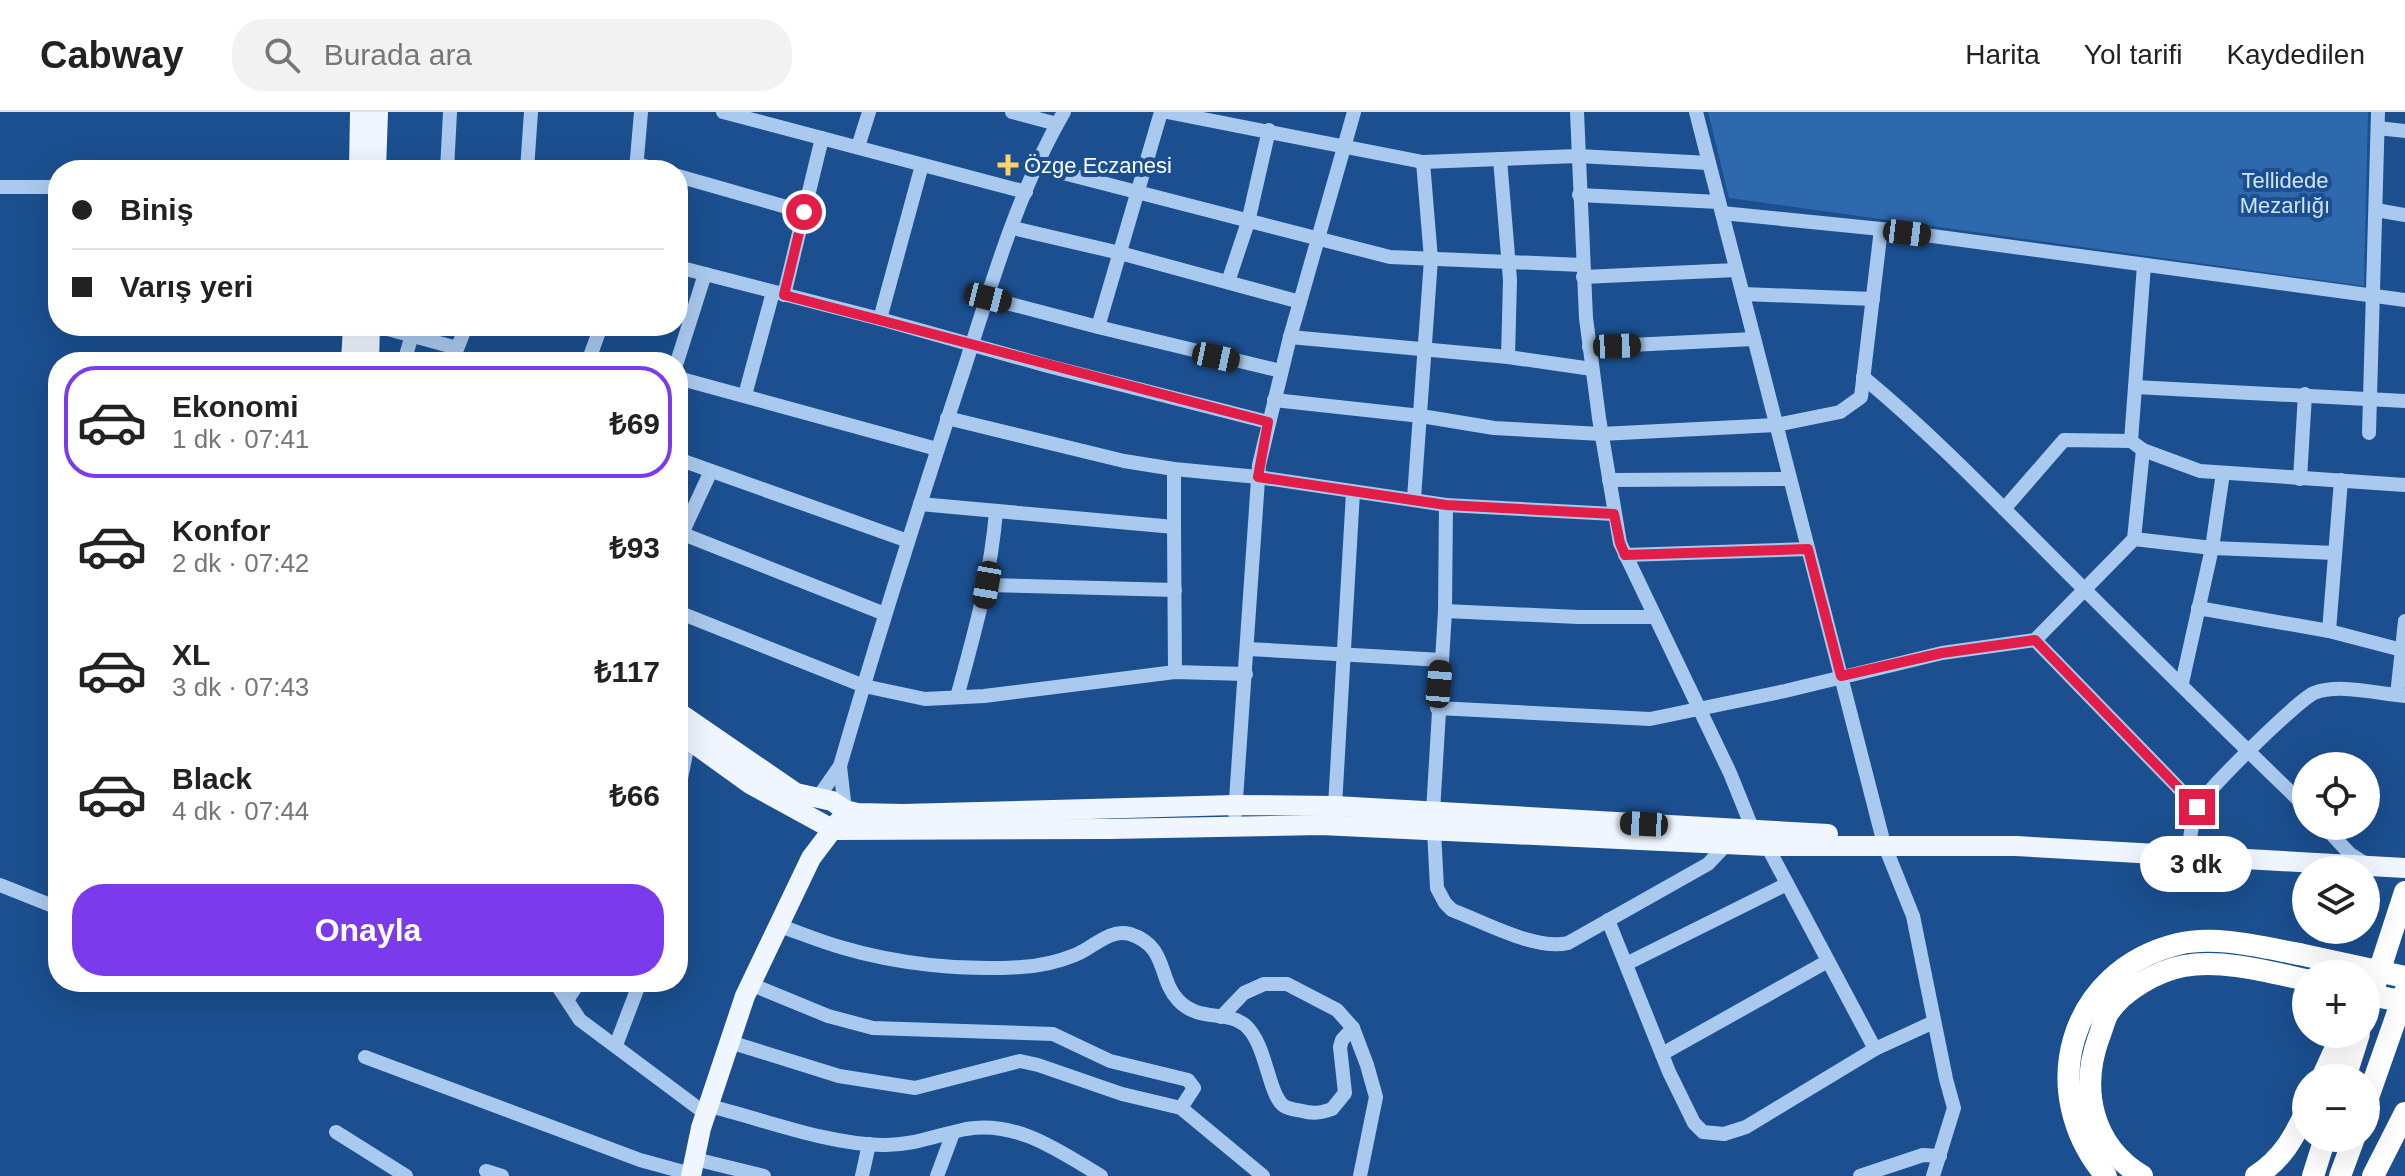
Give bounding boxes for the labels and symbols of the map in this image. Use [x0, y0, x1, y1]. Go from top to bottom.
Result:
place label: Özge Eczanesi [1024, 153, 1172, 178]
marker: Özge Eczanesi [999, 156, 1017, 174]
park label: Tellidede Mezarlığı [2240, 168, 2330, 218]
route start [786, 194, 822, 230]
car [1882, 218, 1932, 248]
car [962, 281, 1014, 315]
car [1593, 333, 1641, 359]
car [1190, 340, 1242, 374]
car [971, 559, 1003, 611]
car [1425, 659, 1453, 709]
route end [2179, 789, 2215, 825]
car [1619, 811, 1669, 837]
callout: 3 dk [2141, 835, 2253, 891]

